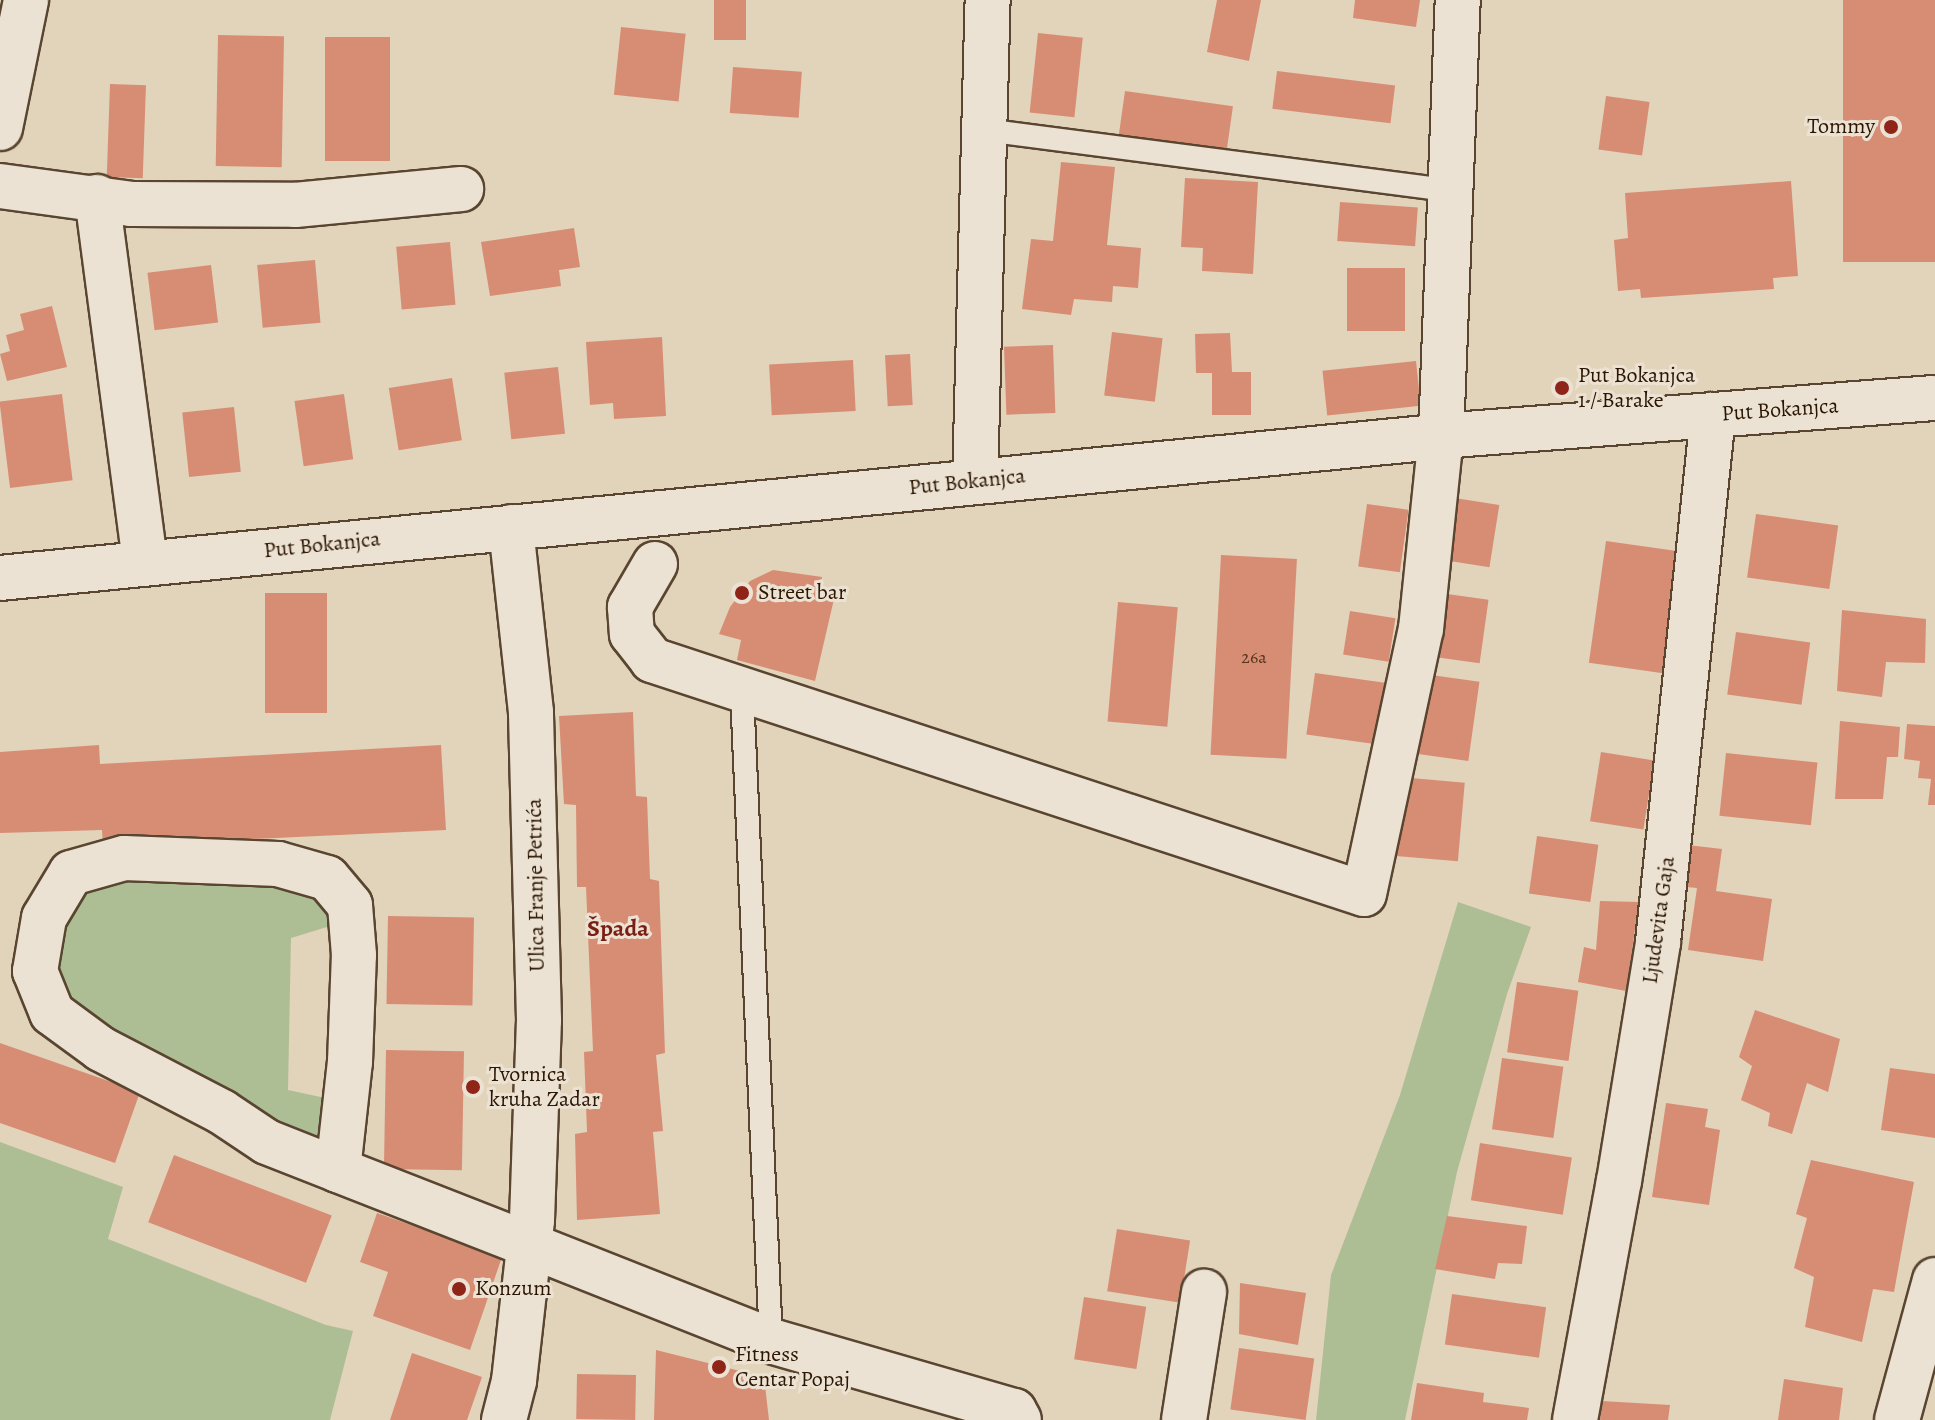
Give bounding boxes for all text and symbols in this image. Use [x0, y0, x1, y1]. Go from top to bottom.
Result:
place label: Tommy [1807, 114, 1875, 140]
marker: Tommy [1882, 118, 1900, 136]
place label: Put Bokanjca 1 / Barake [1578, 362, 1695, 414]
marker: Put Bokanjca 1 / Barake [1553, 379, 1571, 397]
street label: Put Bokanjca [1721, 393, 1839, 427]
street label: Put Bokanjca [907, 463, 1027, 501]
street label: Put Bokanjca [262, 526, 382, 564]
place label: Street bar [758, 580, 846, 606]
marker: Street bar [733, 584, 751, 602]
house number: 26a [1241, 646, 1267, 668]
street label: Ulica Franje Petrića [521, 798, 551, 972]
street label: Ljudevita Gaja [1637, 855, 1681, 985]
district label: Špada [587, 915, 649, 943]
place label: Tvornica kruha Zadar [489, 1061, 600, 1112]
marker: Tvornica kruha Zadar [464, 1078, 482, 1096]
place label: Konzum [475, 1276, 551, 1302]
marker: Konzum [450, 1280, 468, 1298]
place label: Fitness Centar Popaj [735, 1341, 850, 1392]
marker: Fitness Centar Popaj [710, 1358, 728, 1376]

